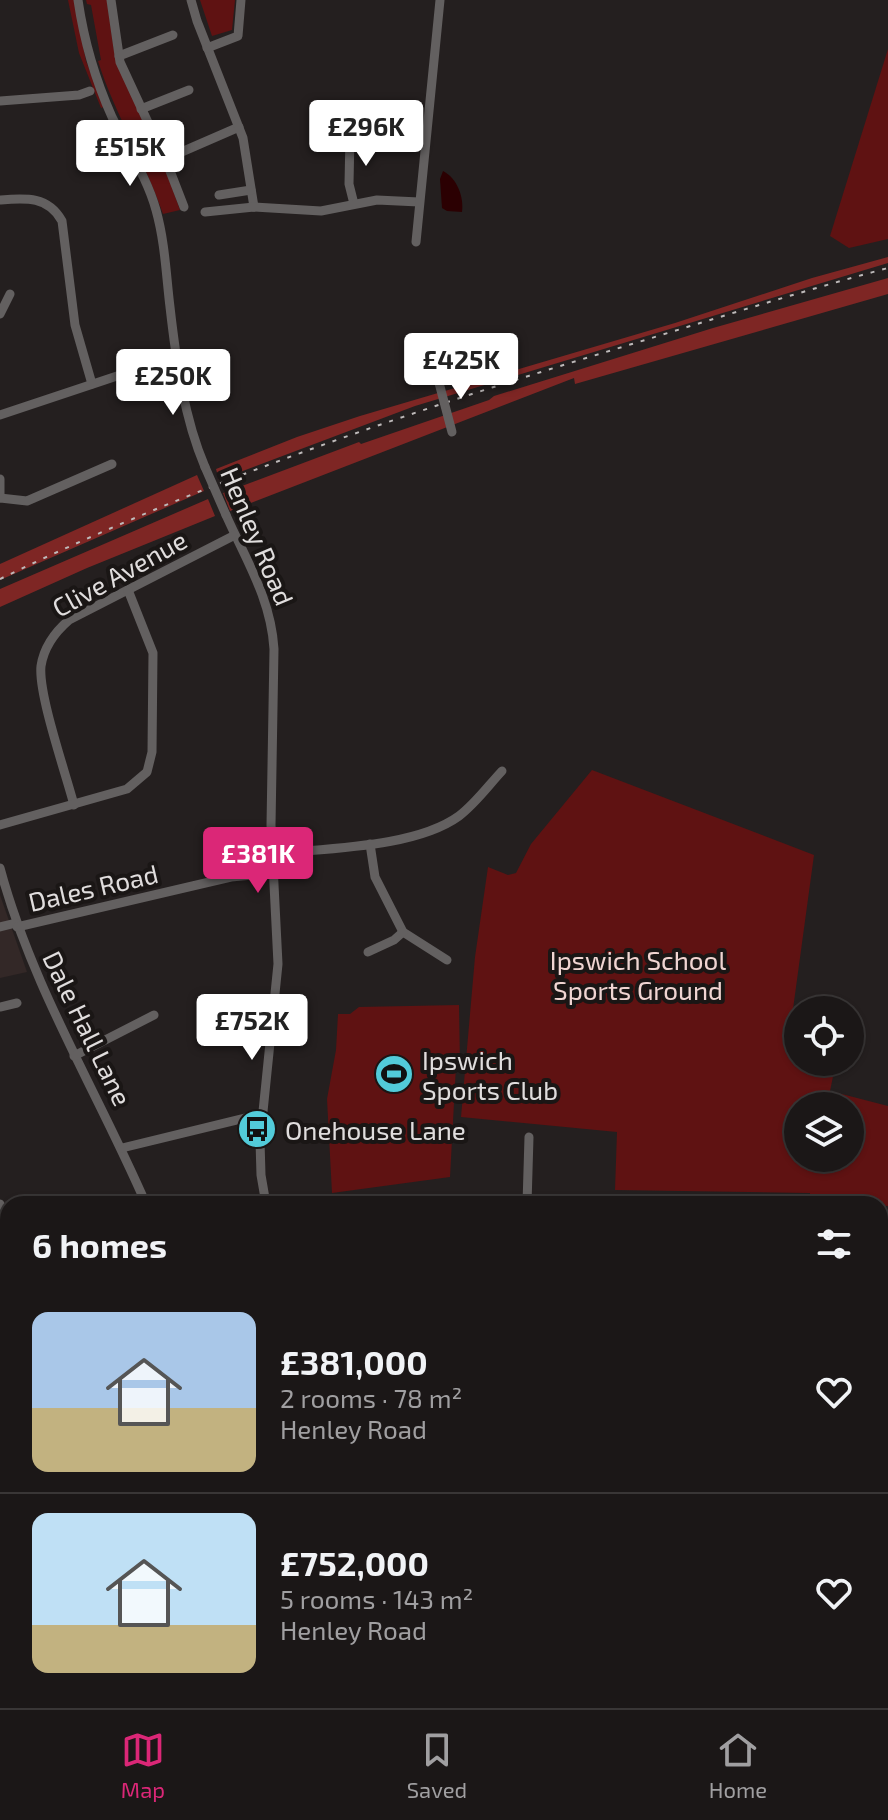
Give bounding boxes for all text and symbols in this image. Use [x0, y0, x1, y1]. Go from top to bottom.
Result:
pin: £296K [310, 100, 422, 168]
text: £296K [327, 110, 405, 141]
pin: £515K [74, 120, 186, 188]
text: £515K [94, 130, 166, 161]
pin: £425K [405, 333, 517, 401]
text: £425K [422, 343, 500, 374]
pin: £250K [117, 349, 229, 417]
text: £250K [134, 359, 212, 390]
street label: Henley Road [215, 462, 301, 610]
street label: Clive Avenue [46, 523, 192, 623]
pin: £381K [202, 827, 314, 895]
text: £381K [221, 837, 295, 868]
street label: Dales Road [25, 857, 161, 917]
park label: Ipswich School Sports Ground [550, 944, 726, 1005]
street label: Dale Hall Lane [37, 946, 139, 1110]
pin: £752K [196, 994, 308, 1062]
map controls [784, 996, 864, 1172]
button: locate [784, 996, 864, 1076]
text: £752K [215, 1004, 289, 1035]
place label: Ipswich Sports Club [422, 1044, 558, 1105]
sports icon: Ipswich Sports Club [373, 1053, 415, 1095]
button: layers [784, 1092, 864, 1172]
bus stop icon: Onehouse Lane [236, 1108, 278, 1150]
place label: Onehouse Lane [285, 1114, 466, 1145]
icon: filters [812, 1222, 856, 1266]
text: 6 homes [32, 1224, 167, 1265]
text: £381,000 [280, 1341, 428, 1382]
icon: home [96, 1344, 192, 1440]
icon: heart [812, 1370, 856, 1414]
text: 2 rooms · 78 m² [280, 1382, 462, 1413]
text: Henley Road [280, 1413, 427, 1444]
text: £752,000 [280, 1542, 429, 1583]
icon: home [96, 1545, 192, 1641]
icon: heart [812, 1571, 856, 1615]
text: 5 rooms · 143 m² [280, 1583, 473, 1614]
text: Henley Road [280, 1614, 427, 1645]
tab: Map [121, 1728, 165, 1802]
tab: Saved [407, 1728, 467, 1802]
tab: Home [709, 1728, 767, 1802]

